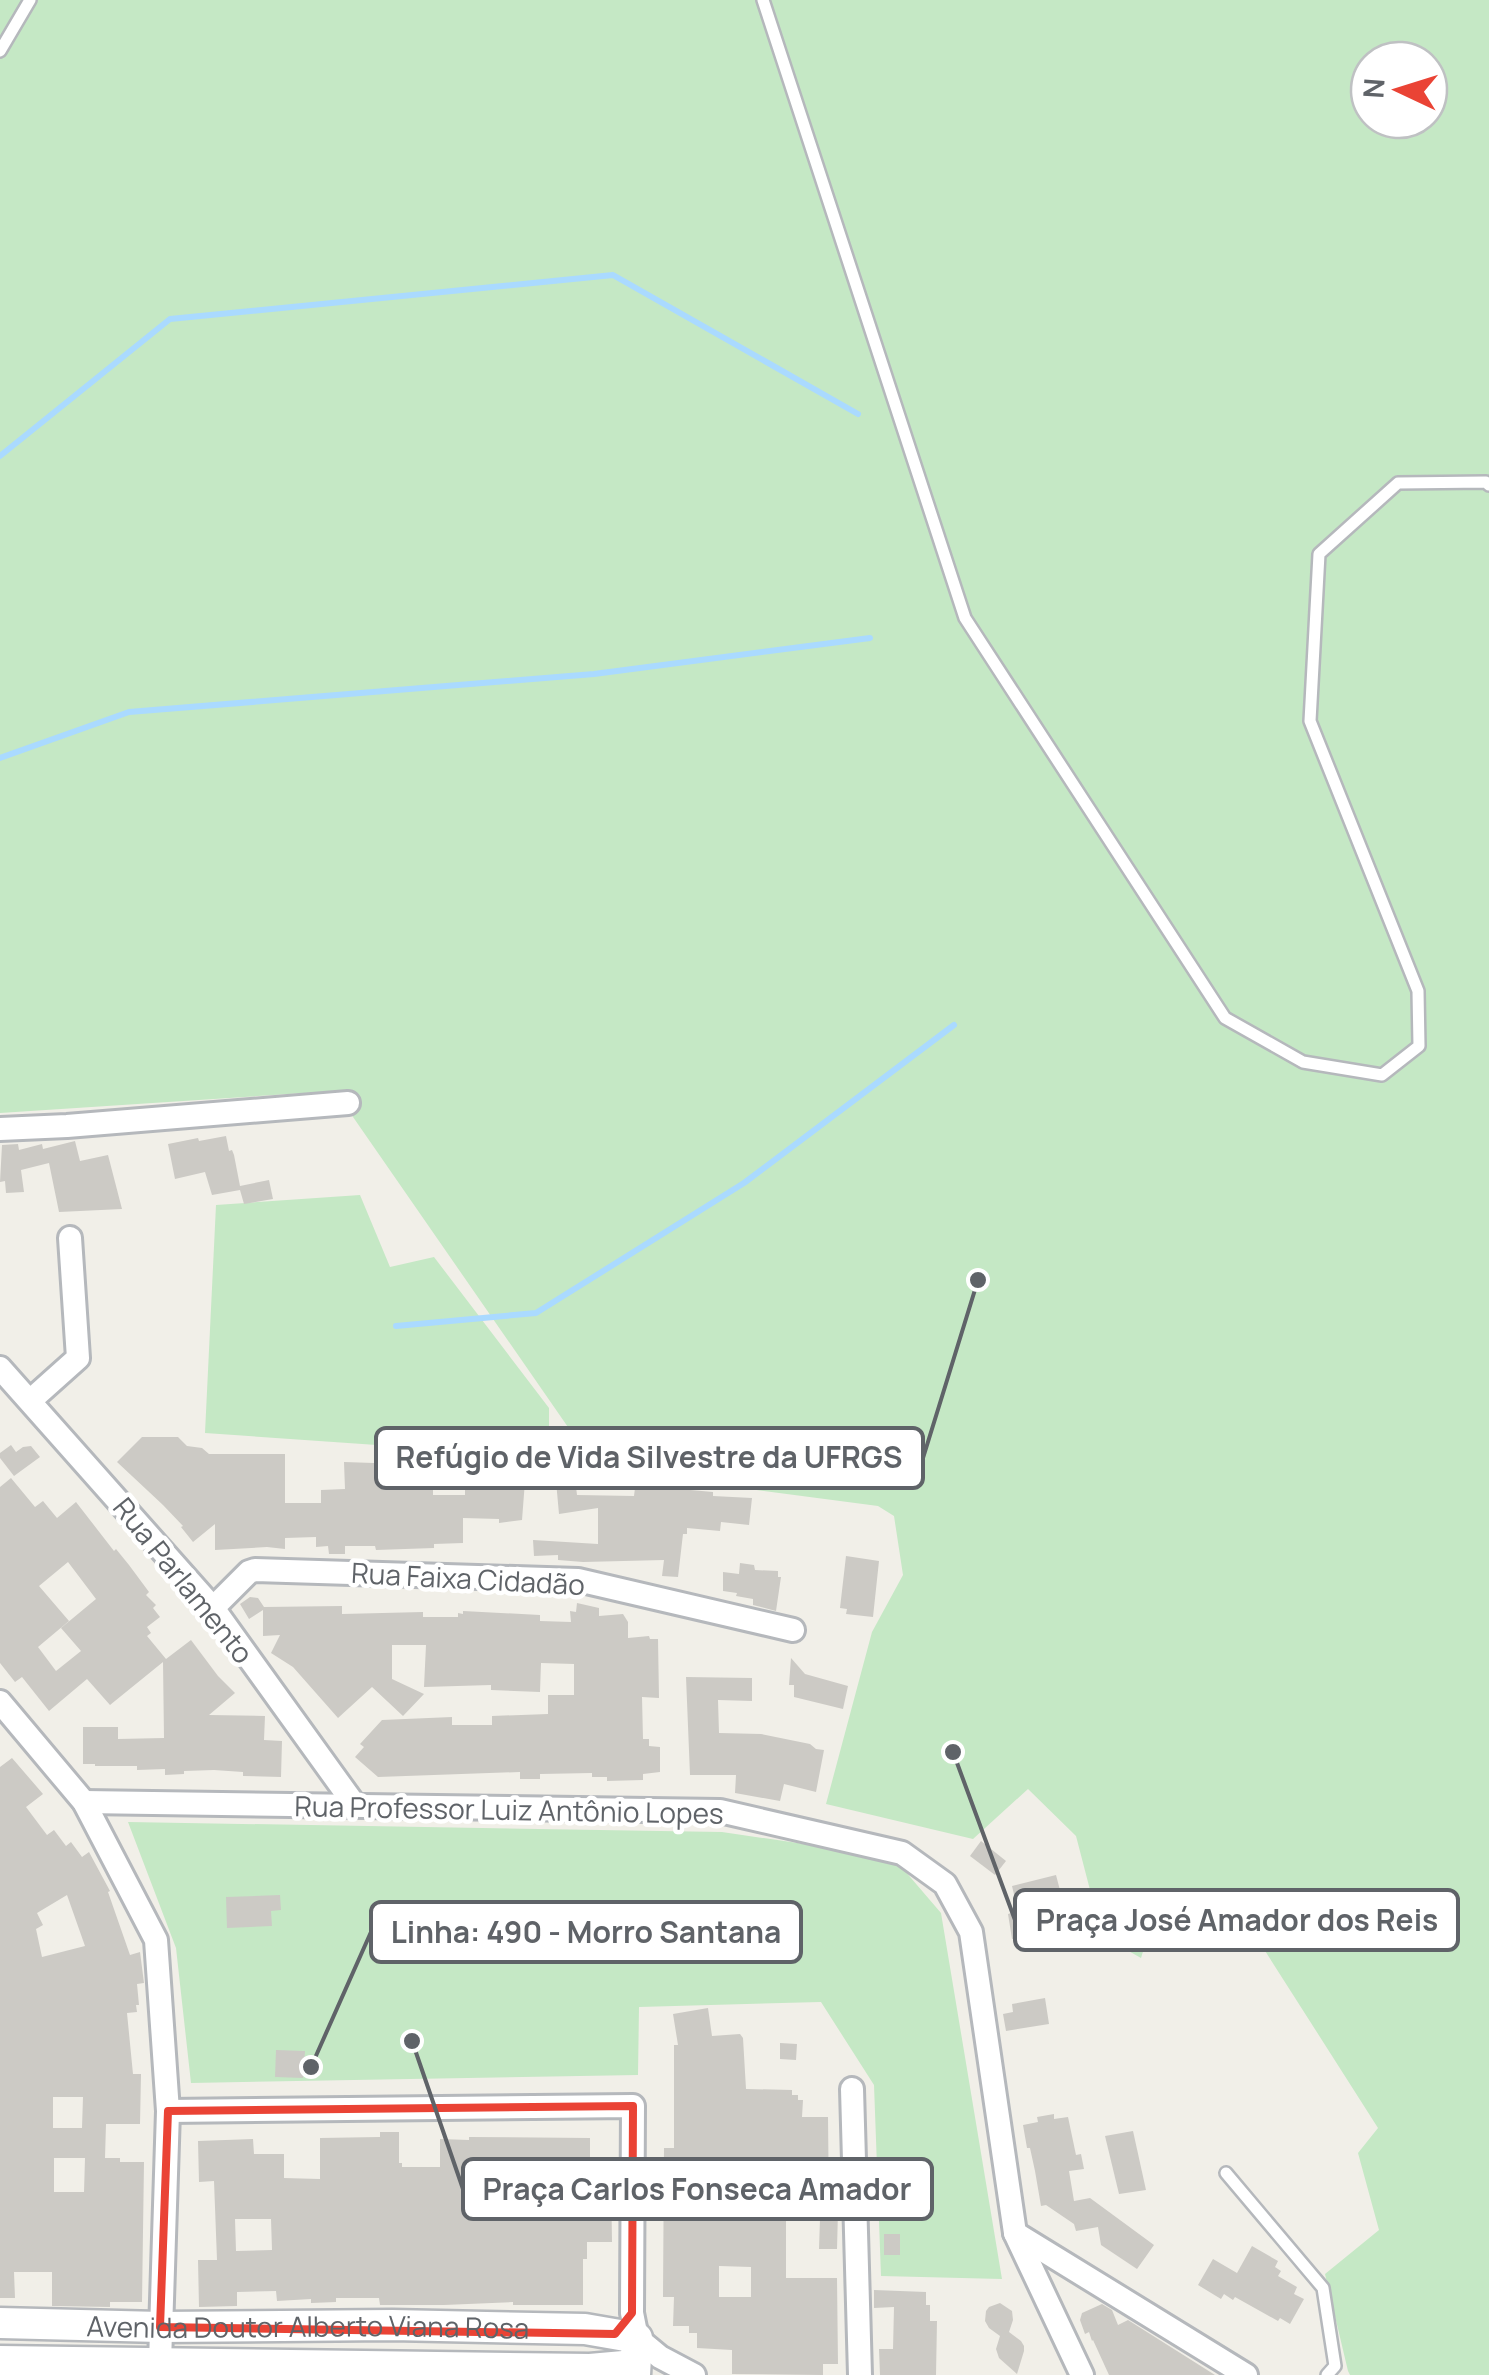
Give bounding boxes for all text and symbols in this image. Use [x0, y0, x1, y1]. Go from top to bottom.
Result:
north arrow [1349, 40, 1449, 140]
text: N [1353, 77, 1393, 100]
callout: Refúgio de Vida Silvestre da UFRGS [376, 1428, 923, 1488]
text: Refúgio de Vida Silvestre da UFRGS [396, 1436, 902, 1477]
street label: Rua Parlamento [105, 1489, 263, 1671]
street label: Rua Faixa Cidadão [350, 1553, 586, 1603]
street label: Rua Professor Luiz Antônio Lopes [294, 1786, 724, 1832]
callout: Praça José Amador dos Reis [1015, 1890, 1458, 1950]
text: Praça José Amador dos Reis [1036, 1899, 1438, 1940]
callout: Linha: 490 - Morro Santana [371, 1902, 801, 1962]
text: Linha: 490 - Morro Santana [391, 1911, 781, 1952]
callout: Praça Carlos Fonseca Amador [463, 2159, 932, 2219]
text: Praça Carlos Fonseca Amador [482, 2168, 912, 2209]
street label: Avenida Doutor Alberto Viana Rosa [86, 2306, 530, 2347]

